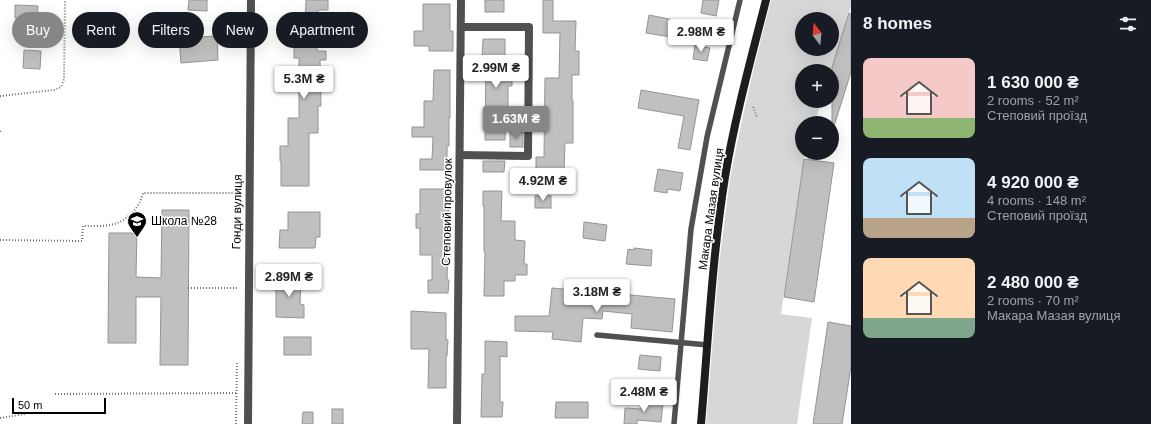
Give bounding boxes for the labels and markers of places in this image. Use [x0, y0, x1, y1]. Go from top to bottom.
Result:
pin: 2.98M ₴ [664, 19, 738, 53]
pin: 2.99M ₴ [459, 55, 533, 89]
pin: 5.3M ₴ [271, 66, 337, 100]
pin: 1.63M ₴ [479, 106, 553, 140]
pin: 4.92M ₴ [506, 168, 580, 202]
school or university icon: Школа №28 [126, 210, 148, 238]
place label: Школа №28 [151, 214, 217, 228]
pin: 2.89M ₴ [252, 264, 326, 298]
pin: 3.18M ₴ [560, 279, 634, 313]
pin: 2.48M ₴ [607, 379, 681, 413]

